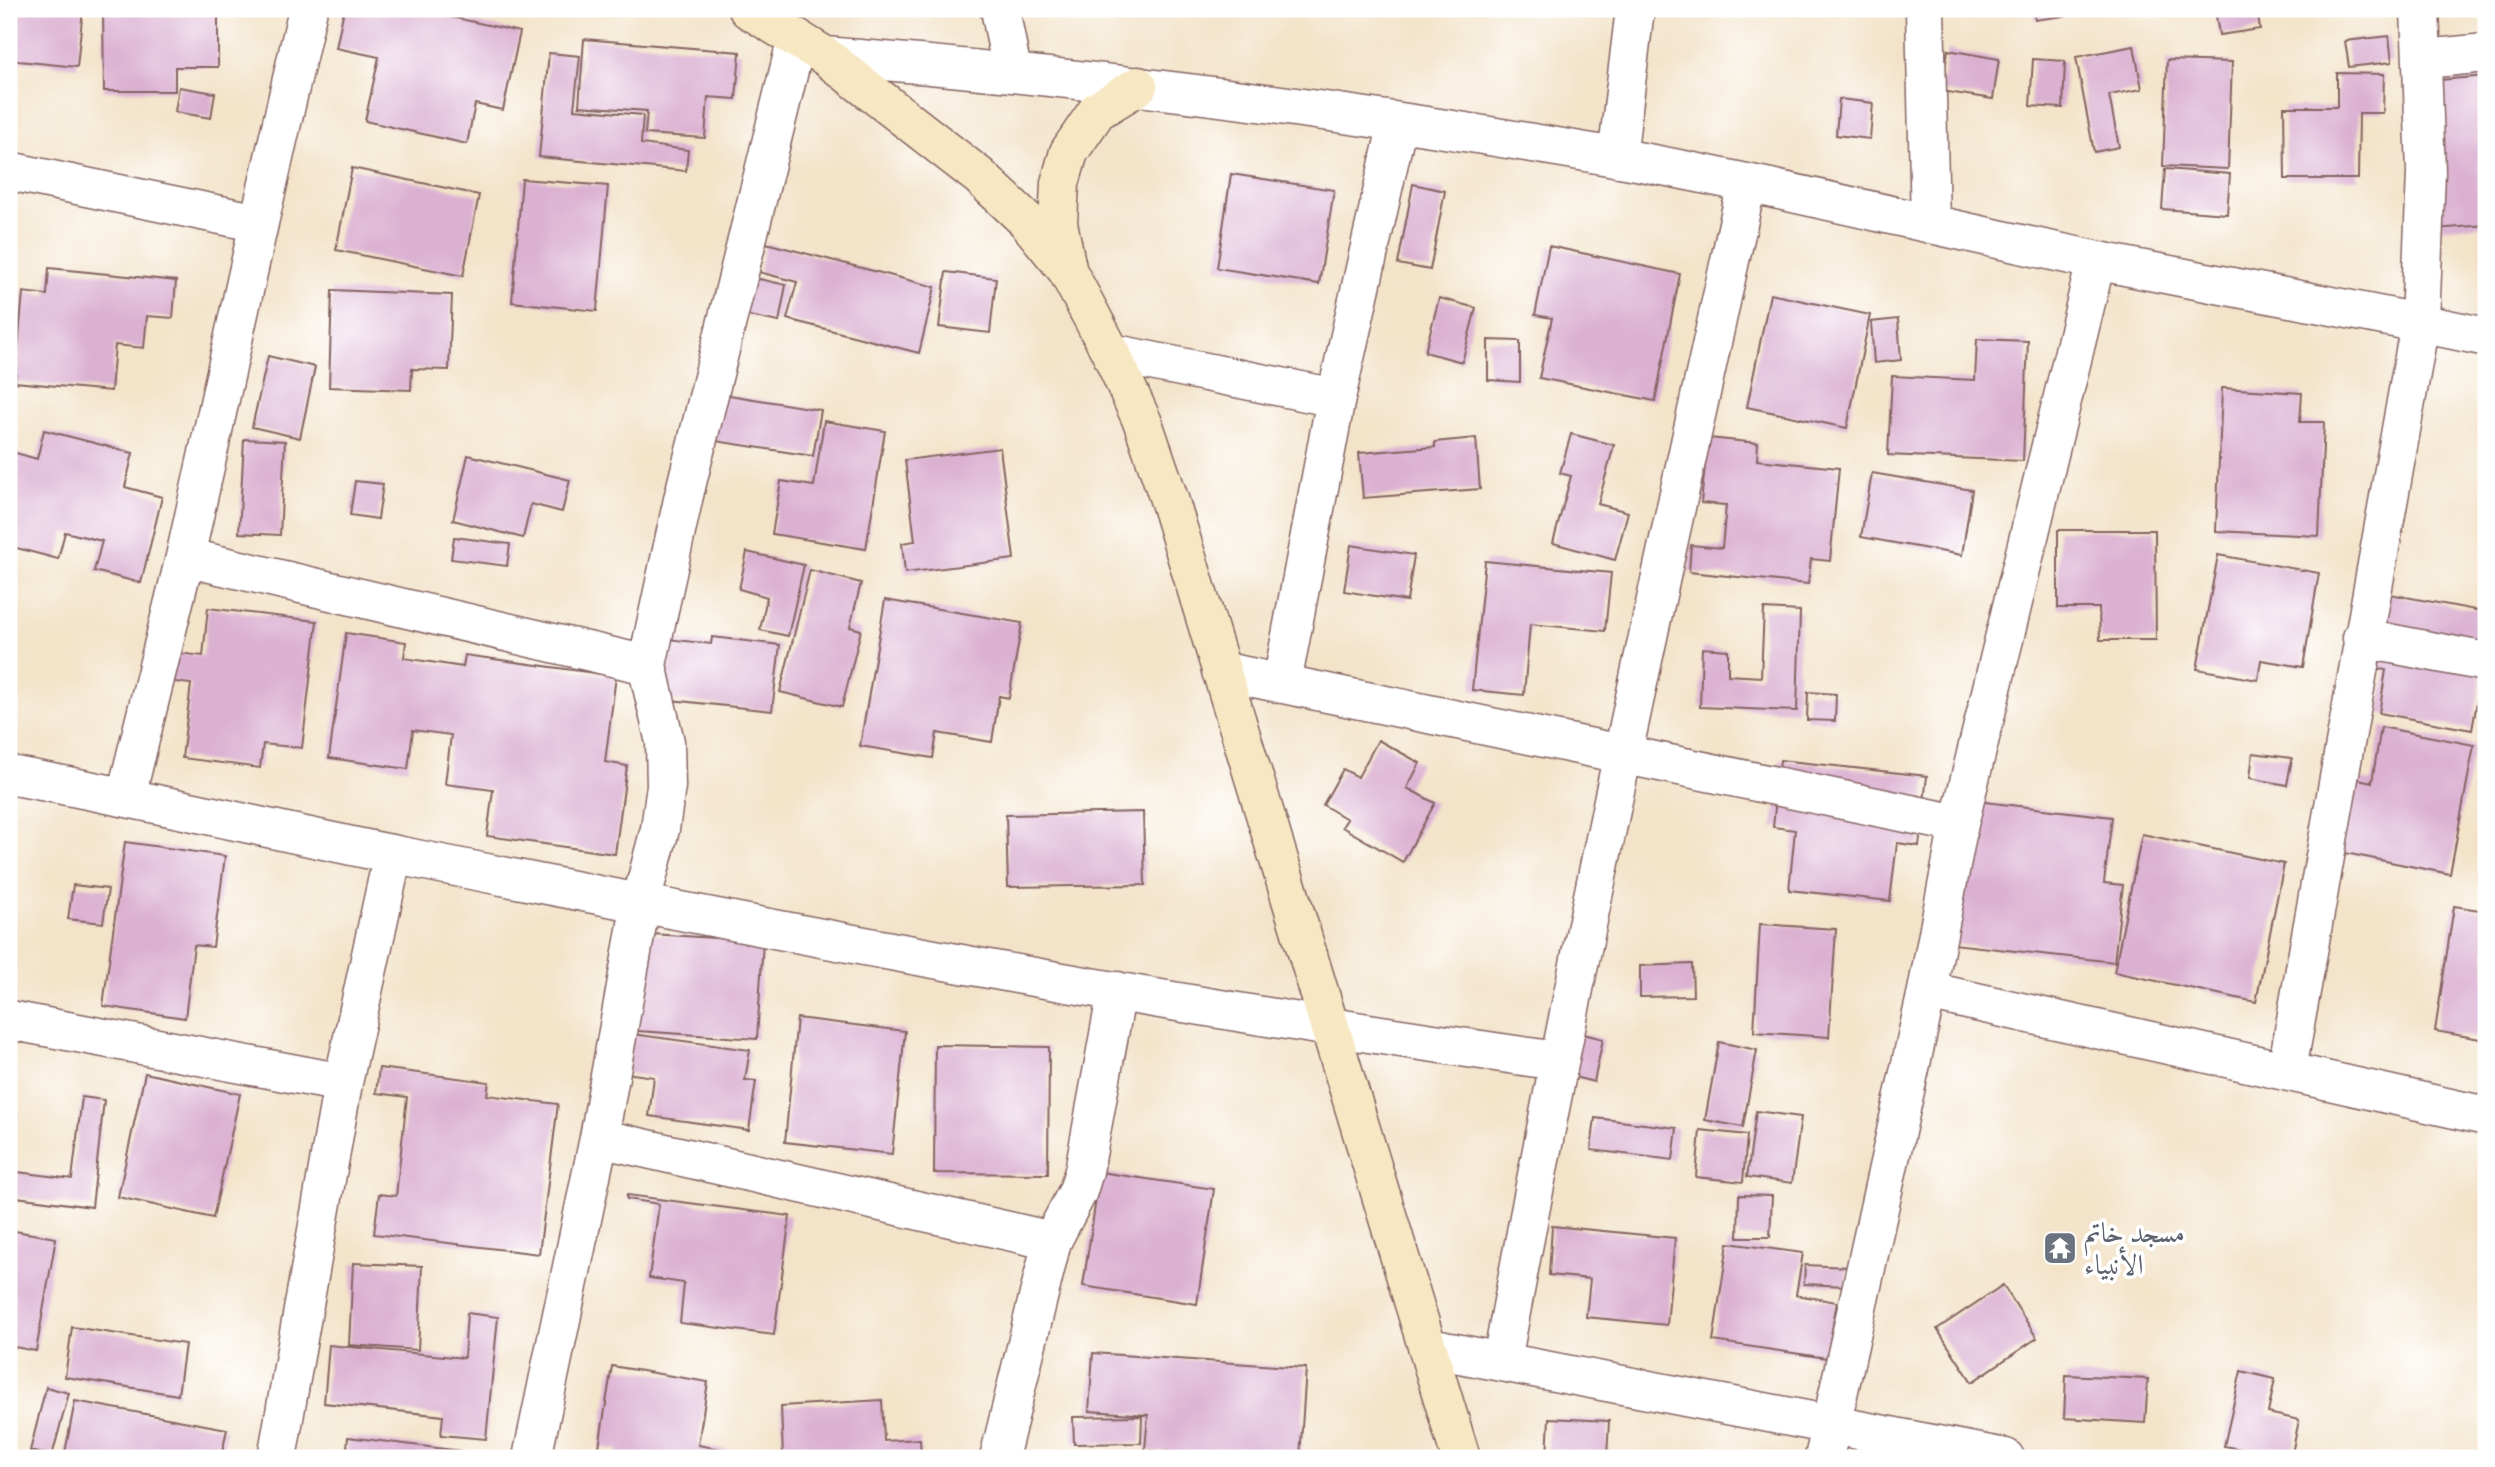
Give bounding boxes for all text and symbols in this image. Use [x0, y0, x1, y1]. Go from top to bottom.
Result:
place label: مسجد خاتم الأنبياء [2084, 1216, 2185, 1283]
temple icon: مسجد خاتم الأنبياء [2041, 1229, 2079, 1267]

